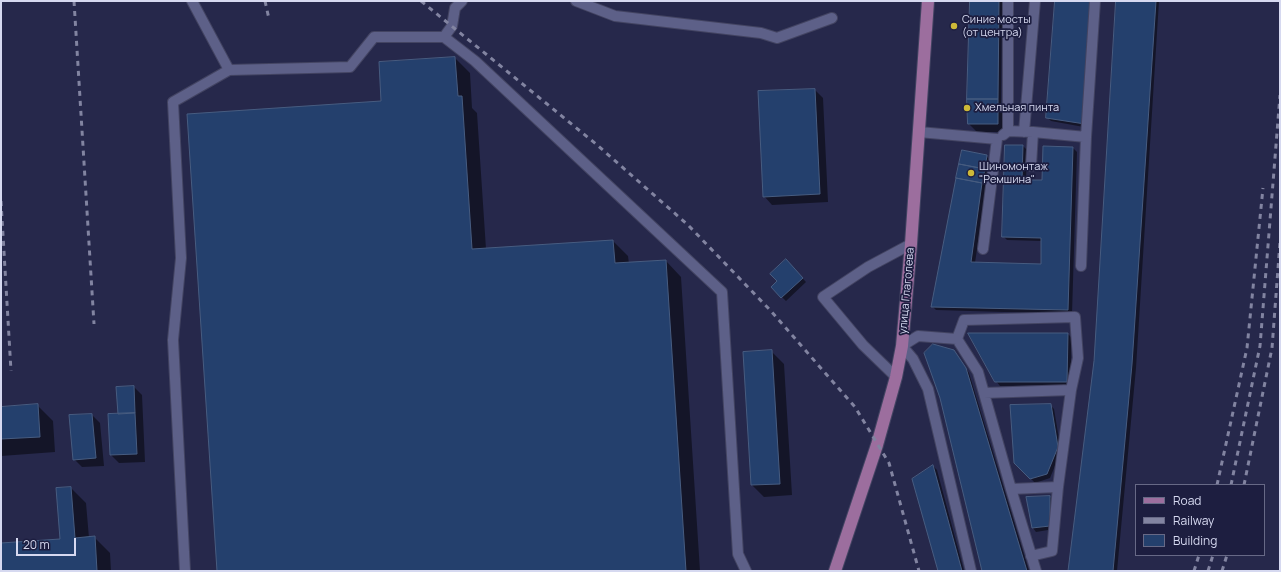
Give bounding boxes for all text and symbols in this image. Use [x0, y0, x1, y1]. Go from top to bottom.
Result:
place label: Синие мосты (от центра) [962, 13, 1031, 39]
marker: Синие мосты (от центра) [949, 21, 959, 31]
place label: Хмельная пинта [975, 101, 1059, 115]
marker: Хмельная пинта [962, 103, 972, 113]
place label: Шиномонтаж "Ремшина" [979, 160, 1048, 186]
marker: Шиномонтаж "Ремшина" [966, 168, 976, 178]
street label: улица Глаголева [897, 247, 917, 335]
legend [1135, 484, 1265, 556]
text: Road [1173, 492, 1201, 509]
text: Railway [1173, 512, 1214, 529]
scale bar [18, 530, 78, 556]
text: Building [1173, 532, 1217, 549]
text: 20 m [23, 536, 50, 553]

